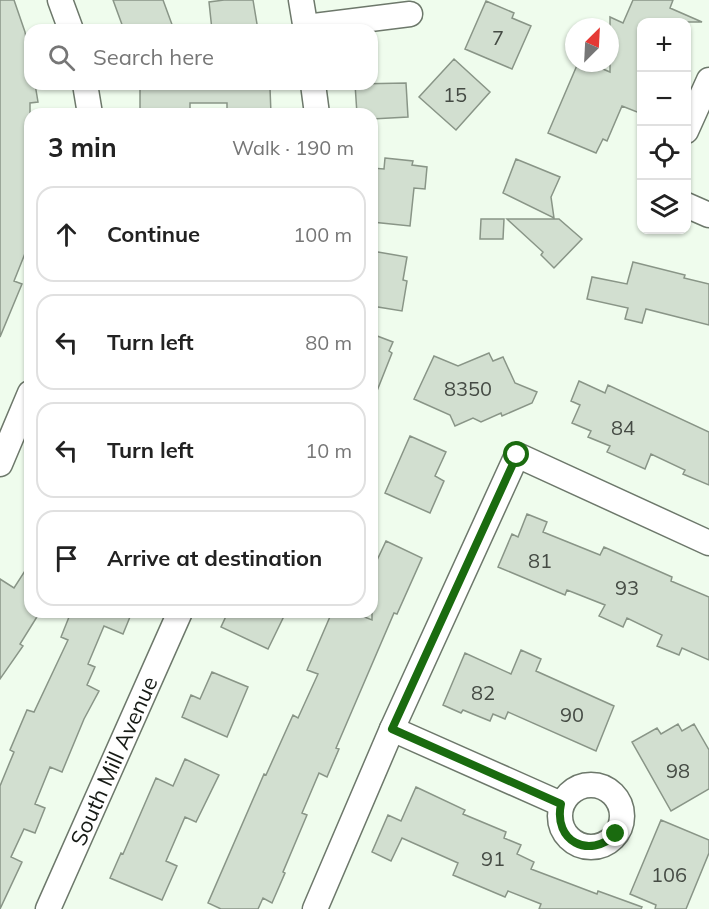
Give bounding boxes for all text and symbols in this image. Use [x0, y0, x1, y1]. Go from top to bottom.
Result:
north arrow [565, 18, 619, 72]
map controls [637, 18, 691, 234]
button: + [637, 18, 691, 72]
search box [24, 24, 378, 90]
house number: 7 [492, 25, 504, 50]
icon: search [45, 41, 78, 74]
text: Search here [93, 43, 214, 71]
button: − [637, 72, 691, 126]
house number: 15 [443, 82, 467, 107]
button: locate [637, 126, 691, 180]
text: 3 min [48, 131, 117, 164]
text: Walk · 190 m [232, 135, 354, 160]
button: layers [637, 180, 691, 234]
icon: ahead [50, 218, 83, 251]
text: Continue [107, 220, 200, 248]
text: 100 m [293, 222, 352, 247]
icon: left [50, 326, 83, 359]
text: Turn left [107, 328, 194, 356]
text: 80 m [305, 330, 352, 355]
house number: 8350 [444, 376, 492, 401]
house number: 84 [611, 415, 635, 440]
icon: left [50, 434, 83, 467]
text: Turn left [107, 436, 194, 464]
text: 10 m [305, 438, 352, 463]
route start [503, 441, 529, 467]
icon: arrive [50, 542, 83, 575]
text: Arrive at destination [107, 544, 322, 572]
house number: 81 [528, 548, 552, 573]
house number: 93 [615, 575, 639, 600]
street label: South Mill Avenue [64, 672, 164, 850]
house number: 82 [471, 680, 495, 705]
house number: 90 [560, 702, 584, 727]
house number: 98 [666, 758, 690, 783]
route end [602, 820, 628, 846]
house number: 91 [481, 846, 505, 871]
house number: 106 [651, 862, 687, 887]

